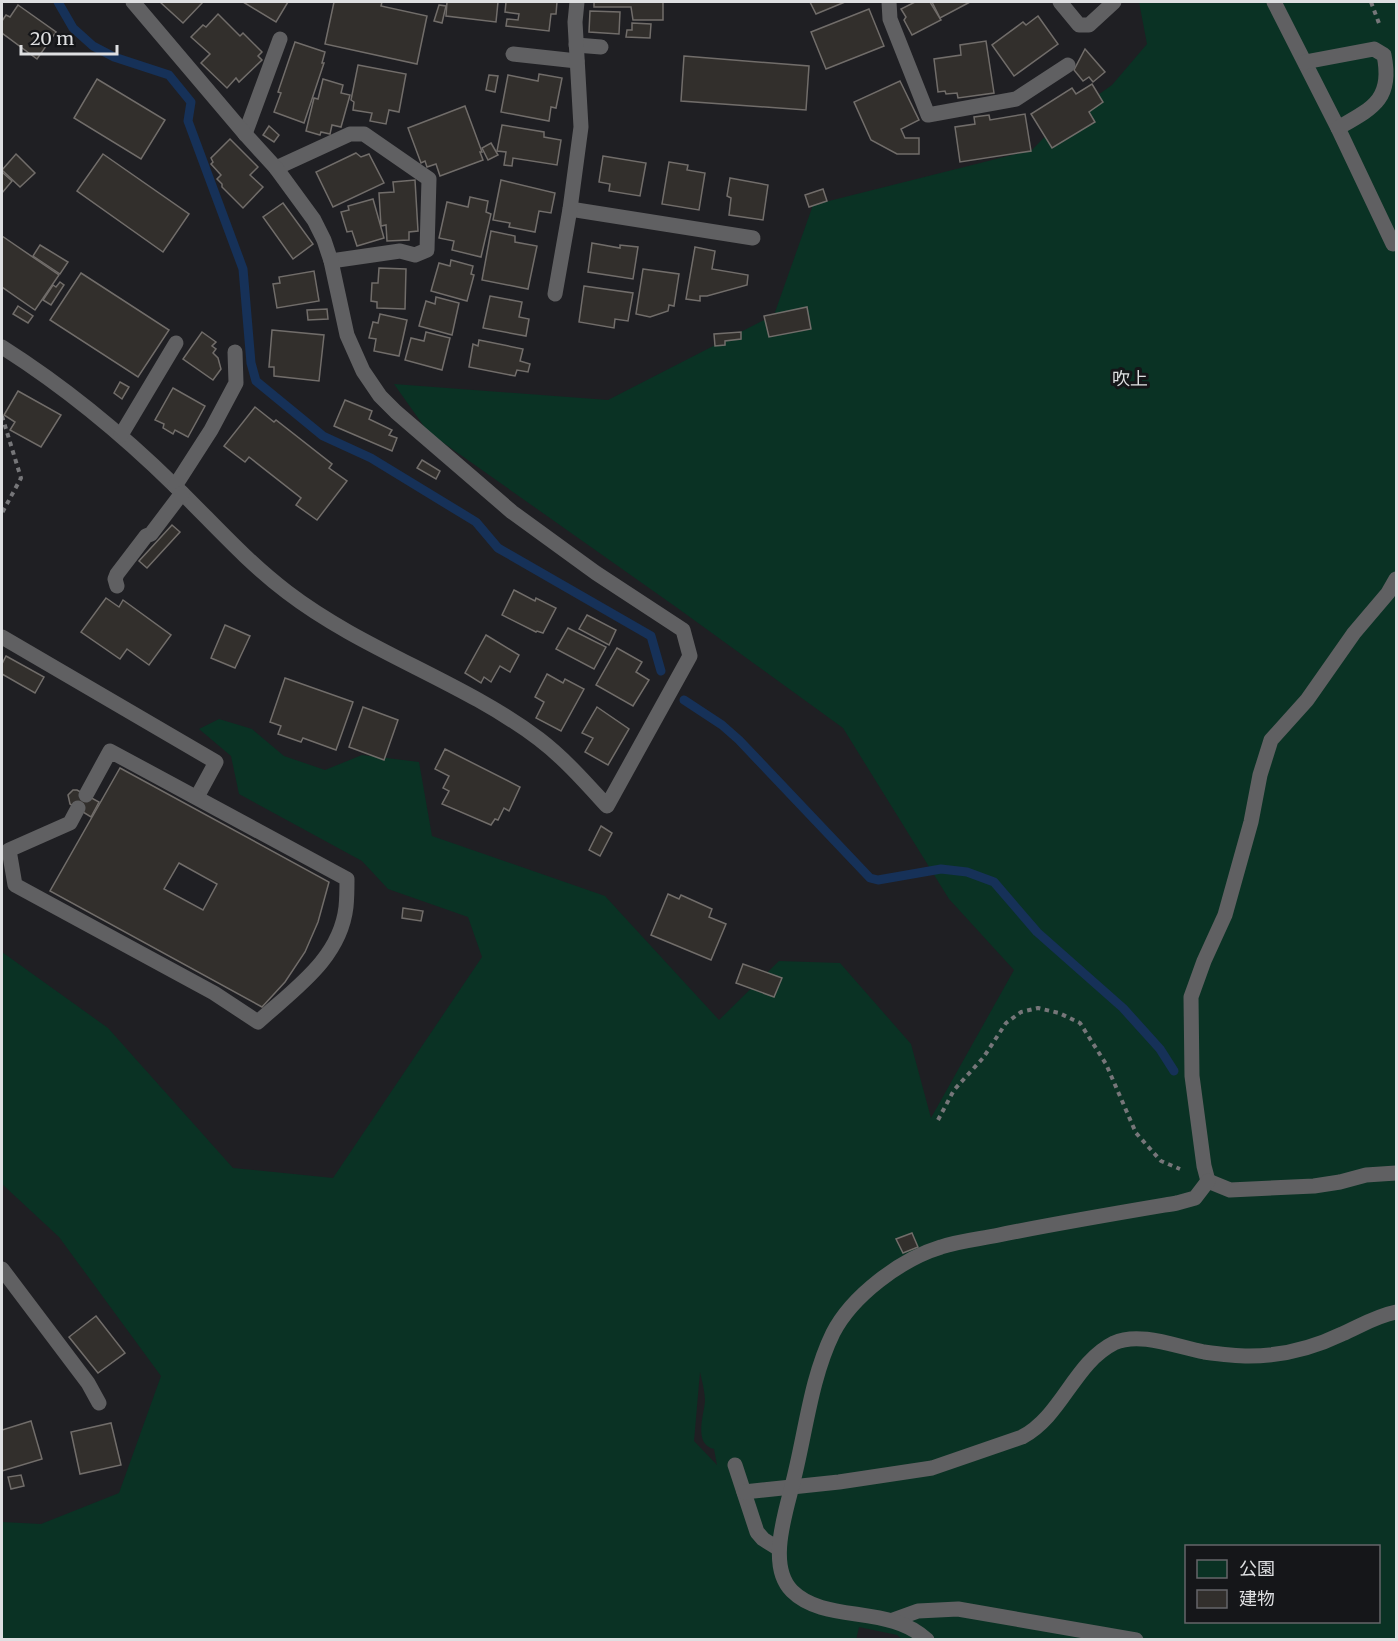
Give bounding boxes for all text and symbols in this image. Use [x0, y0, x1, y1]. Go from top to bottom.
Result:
scale bar [21, 18, 117, 56]
text: 20 m [30, 27, 74, 50]
district label: 吹上 [1112, 367, 1148, 390]
legend [1185, 1545, 1380, 1623]
text: 公園 [1239, 1557, 1275, 1580]
text: 建物 [1239, 1587, 1275, 1610]

